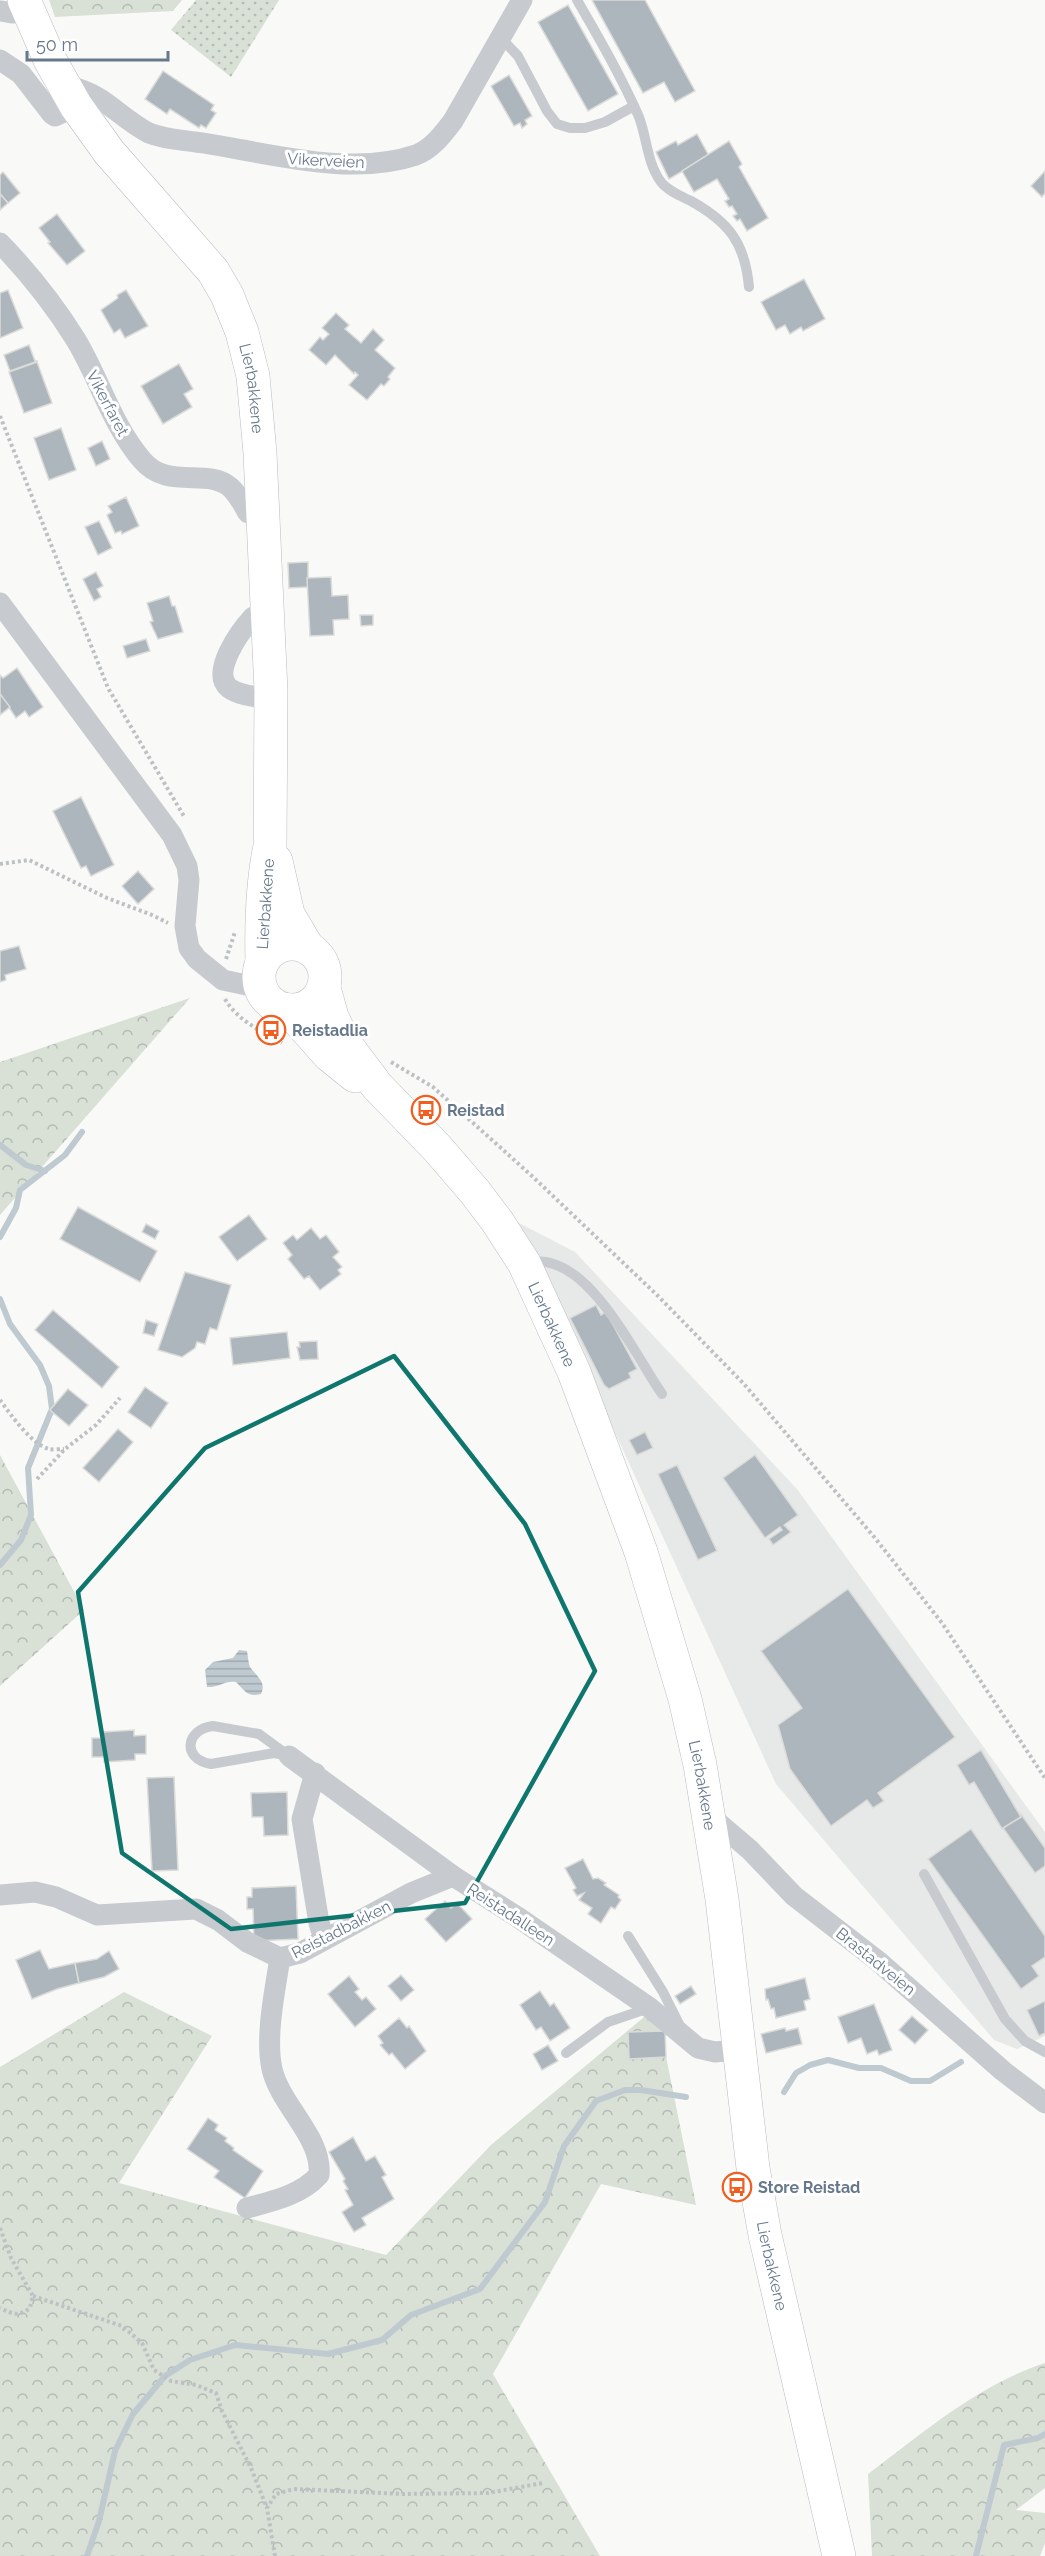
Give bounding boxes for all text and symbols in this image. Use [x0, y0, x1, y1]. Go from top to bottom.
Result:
scale bar [27, 24, 168, 62]
text: 50 m [36, 34, 78, 55]
street label: Vikerveien [287, 149, 365, 172]
street label: Lierbakkene [235, 341, 267, 434]
street label: Vikerfaret [82, 367, 133, 440]
street label: Lierbakkene [253, 858, 278, 950]
bus stop icon: Reistadlia [255, 1014, 287, 1046]
place label: Reistadlia [292, 1021, 368, 1040]
bus stop icon: Reistad [410, 1094, 442, 1126]
place label: Reistad [447, 1101, 505, 1120]
street label: Lierbakkene [524, 1279, 579, 1370]
street label: Lierbakkene [685, 1738, 720, 1832]
street label: Reistadalleen [463, 1879, 558, 1950]
street label: Reistadbakken [289, 1896, 394, 1963]
street label: Brastadveien [832, 1924, 919, 1999]
bus stop icon: Store Reistad [721, 2171, 753, 2203]
place label: Store Reistad [758, 2178, 860, 2197]
street label: Lierbakkene [753, 2220, 791, 2313]

